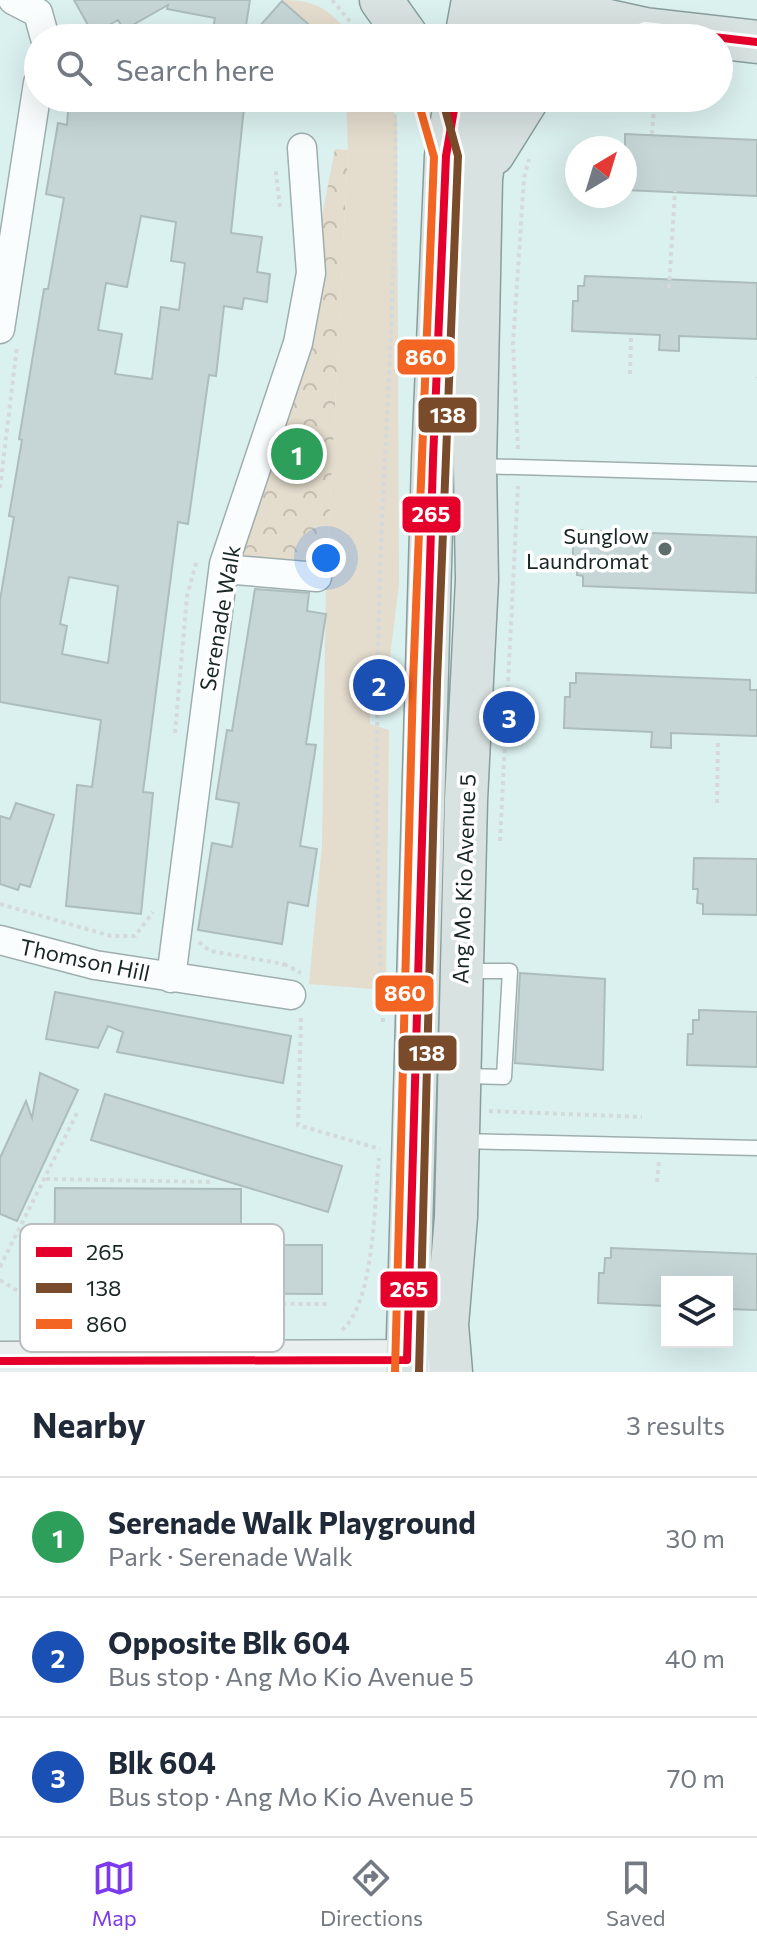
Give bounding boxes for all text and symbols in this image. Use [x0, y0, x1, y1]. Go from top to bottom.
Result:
search box [24, 24, 733, 112]
icon: search [52, 46, 96, 90]
text: Search here [116, 50, 275, 87]
north arrow [565, 136, 637, 208]
line badge: 860 [396, 338, 456, 376]
text: 860 [405, 343, 447, 370]
line badge: 138 [417, 396, 478, 434]
text: 138 [430, 401, 466, 428]
pin: 1 [271, 424, 323, 484]
line badge: 265 [401, 495, 462, 534]
text: 265 [412, 500, 450, 527]
place label: Sunglow Laundromat [526, 522, 649, 574]
your location [306, 538, 346, 578]
marker: Sunglow Laundromat [656, 540, 674, 558]
street label: Serenade Walk [193, 543, 246, 693]
pin: 2 [353, 655, 405, 715]
pin: 3 [483, 687, 535, 747]
street label: Ang Mo Kio Avenue 5 [446, 773, 481, 985]
street label: Thomson Hill [18, 933, 153, 986]
line badge: 860 [374, 974, 435, 1013]
text: 860 [384, 979, 426, 1006]
line badge: 138 [397, 1034, 458, 1072]
text: 138 [409, 1039, 445, 1066]
legend [20, 1224, 284, 1352]
text: 265 [86, 1238, 124, 1265]
line badge: 265 [379, 1270, 439, 1309]
text: 138 [86, 1274, 121, 1301]
text: 265 [390, 1275, 428, 1302]
map controls [661, 1276, 733, 1348]
button: layers [661, 1276, 733, 1348]
text: 860 [86, 1310, 127, 1337]
text: Nearby [32, 1403, 146, 1445]
text: 3 results [626, 1409, 725, 1440]
text: Serenade Walk Playground [108, 1503, 476, 1540]
text: 1 [52, 1522, 64, 1553]
text: 30 m [666, 1522, 725, 1553]
text: Park · Serenade Walk [108, 1540, 353, 1571]
text: Opposite Blk 604 [108, 1623, 350, 1660]
text: 2 [51, 1642, 65, 1673]
text: 40 m [665, 1642, 725, 1673]
text: Bus stop · Ang Mo Kio Avenue 5 [108, 1660, 474, 1691]
text: Blk 604 [108, 1743, 216, 1780]
text: 3 [50, 1762, 66, 1793]
text: 70 m [667, 1762, 725, 1793]
text: Bus stop · Ang Mo Kio Avenue 5 [108, 1780, 474, 1811]
tab: Map [92, 1856, 137, 1931]
tab: Directions [320, 1856, 423, 1931]
tab: Saved [606, 1856, 665, 1931]

